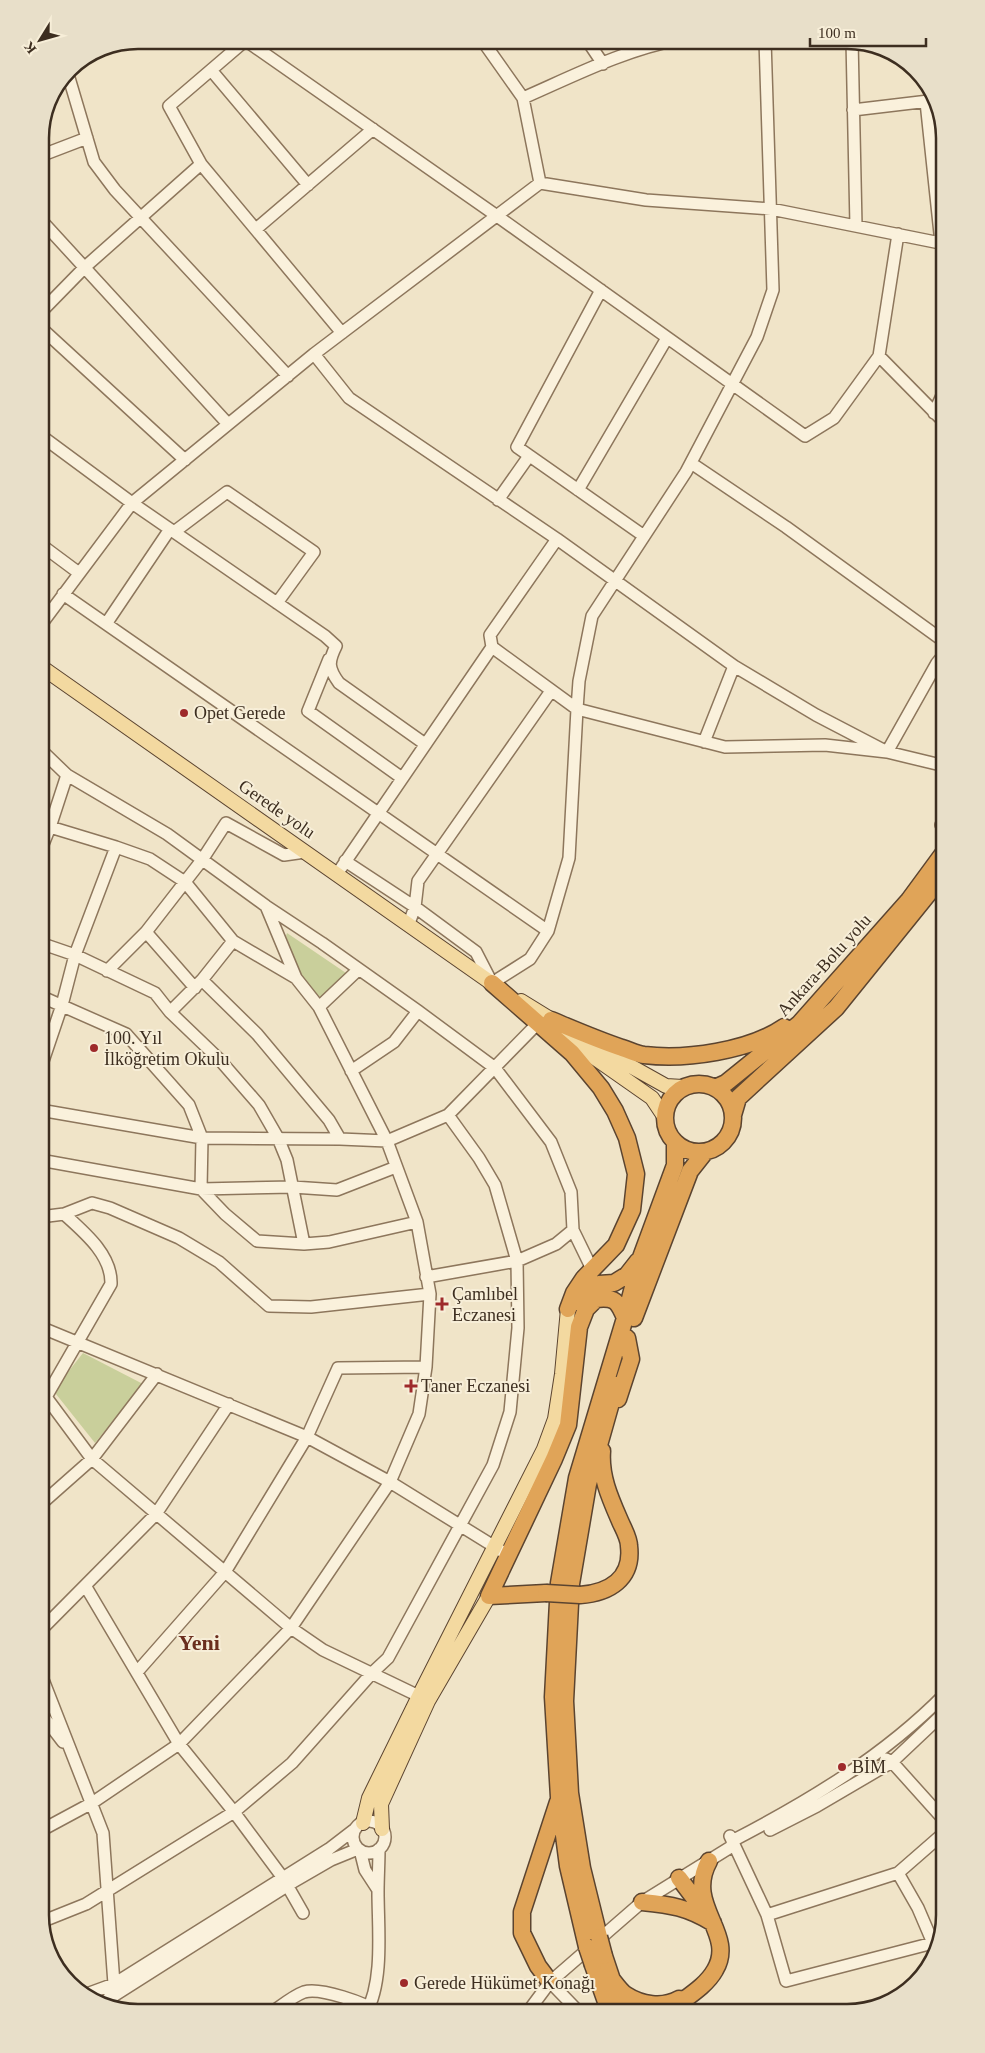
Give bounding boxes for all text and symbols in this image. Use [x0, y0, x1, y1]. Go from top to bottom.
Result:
north arrow [15, 15, 65, 65]
scale bar [810, 15, 926, 47]
text: 100 m [818, 25, 856, 41]
text: K [21, 39, 39, 56]
place label: Opet Gerede [194, 703, 285, 723]
marker: Opet Gerede [178, 707, 190, 719]
street label: Gerede yolu [235, 775, 319, 843]
street label: Ankara-Bolu yolu [773, 910, 875, 1020]
place label: 100. Yıl İlköğretim Okulu [104, 1028, 229, 1069]
marker: 100. Yıl İlköğretim Okulu [88, 1042, 100, 1054]
place label: Çamlıbel Eczanesi [452, 1284, 518, 1325]
marker: Çamlıbel Eczanesi [436, 1298, 448, 1310]
place label: Taner Eczanesi [421, 1376, 530, 1396]
marker: Taner Eczanesi [405, 1380, 417, 1392]
district label: Yeni [178, 1630, 220, 1655]
place label: BİM [852, 1757, 886, 1777]
marker: BİM [836, 1761, 848, 1773]
place label: Gerede Hükümet Konağı [414, 1973, 595, 1993]
marker: Gerede Hükümet Konağı [398, 1977, 410, 1989]

